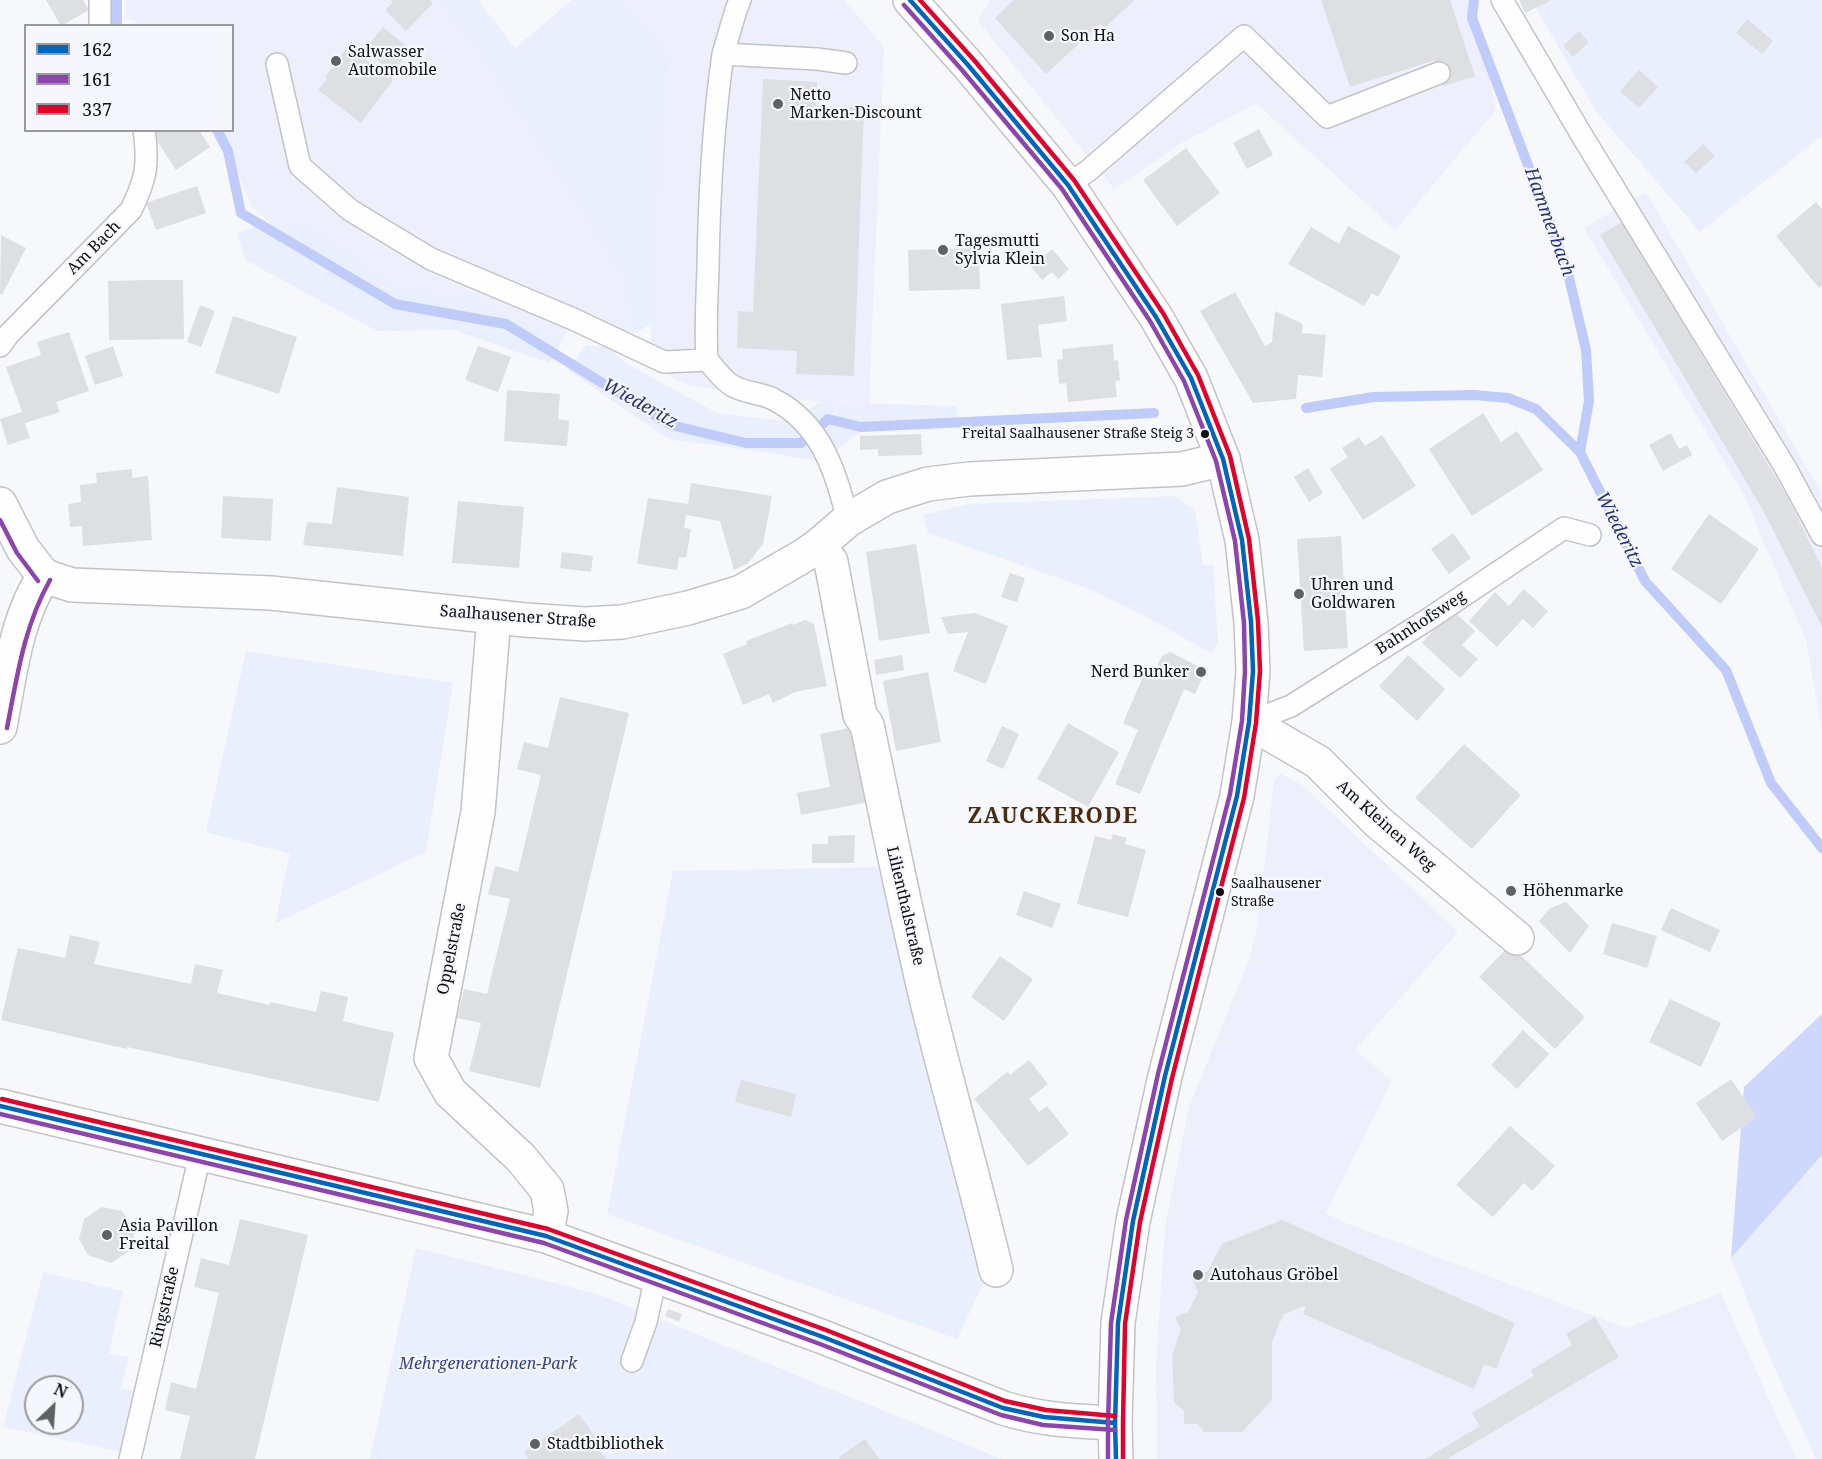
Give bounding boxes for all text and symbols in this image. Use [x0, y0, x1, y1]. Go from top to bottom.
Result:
legend [24, 24, 234, 132]
place label: Son Ha [1061, 26, 1115, 46]
marker: Son Ha [1042, 29, 1056, 43]
text: 162 [82, 37, 112, 61]
place label: Salwasser Automobile [348, 42, 437, 80]
marker: Salwasser Automobile [329, 54, 343, 68]
text: 161 [82, 67, 112, 91]
place label: Netto Marken-Discount [790, 85, 922, 123]
text: 337 [82, 97, 112, 121]
marker: Netto Marken-Discount [771, 97, 785, 111]
water label: Hammerbach [1519, 165, 1579, 279]
street label: Am Bach [63, 217, 125, 279]
place label: Tagesmutti Sylvia Klein [955, 231, 1045, 269]
marker: Tagesmutti Sylvia Klein [936, 243, 950, 257]
water label: Wiederitz [599, 375, 681, 433]
place label: Freital Saalhausener Straße Steig 3 [962, 426, 1194, 442]
marker: Freital Saalhausener Straße Steig 3 [1199, 428, 1211, 440]
water label: Wiederitz [1591, 488, 1647, 572]
place label: Uhren und Goldwaren [1311, 575, 1396, 613]
marker: Uhren und Goldwaren [1292, 587, 1306, 601]
street label: Bahnhofsweg [1372, 587, 1470, 659]
street label: Saalhausener Straße [439, 602, 597, 632]
place label: Nerd Bunker [1091, 662, 1189, 682]
marker: Nerd Bunker [1194, 665, 1208, 679]
street label: Am Kleinen Weg [1332, 776, 1440, 876]
district label: ZAUCKERODE [967, 804, 1139, 830]
street label: Lilienthalstraße [882, 845, 928, 967]
place label: Saalhausener Straße [1231, 876, 1321, 909]
place label: Höhenmarke [1523, 881, 1623, 901]
marker: Höhenmarke [1504, 884, 1518, 898]
marker: Saalhausener Straße [1214, 886, 1226, 898]
street label: Oppelstraße [434, 902, 470, 996]
place label: Asia Pavillon Freital [119, 1216, 218, 1254]
marker: Asia Pavillon Freital [100, 1228, 114, 1242]
street label: Ringstraße [146, 1265, 184, 1349]
place label: Autohaus Gröbel [1210, 1265, 1338, 1285]
marker: Autohaus Gröbel [1191, 1268, 1205, 1282]
park label: Mehrgenerationen-Park [399, 1354, 577, 1374]
north arrow [24, 1375, 84, 1435]
text: N [50, 1378, 71, 1403]
place label: Stadtbibliothek [547, 1434, 664, 1454]
marker: Stadtbibliothek [528, 1437, 542, 1451]

